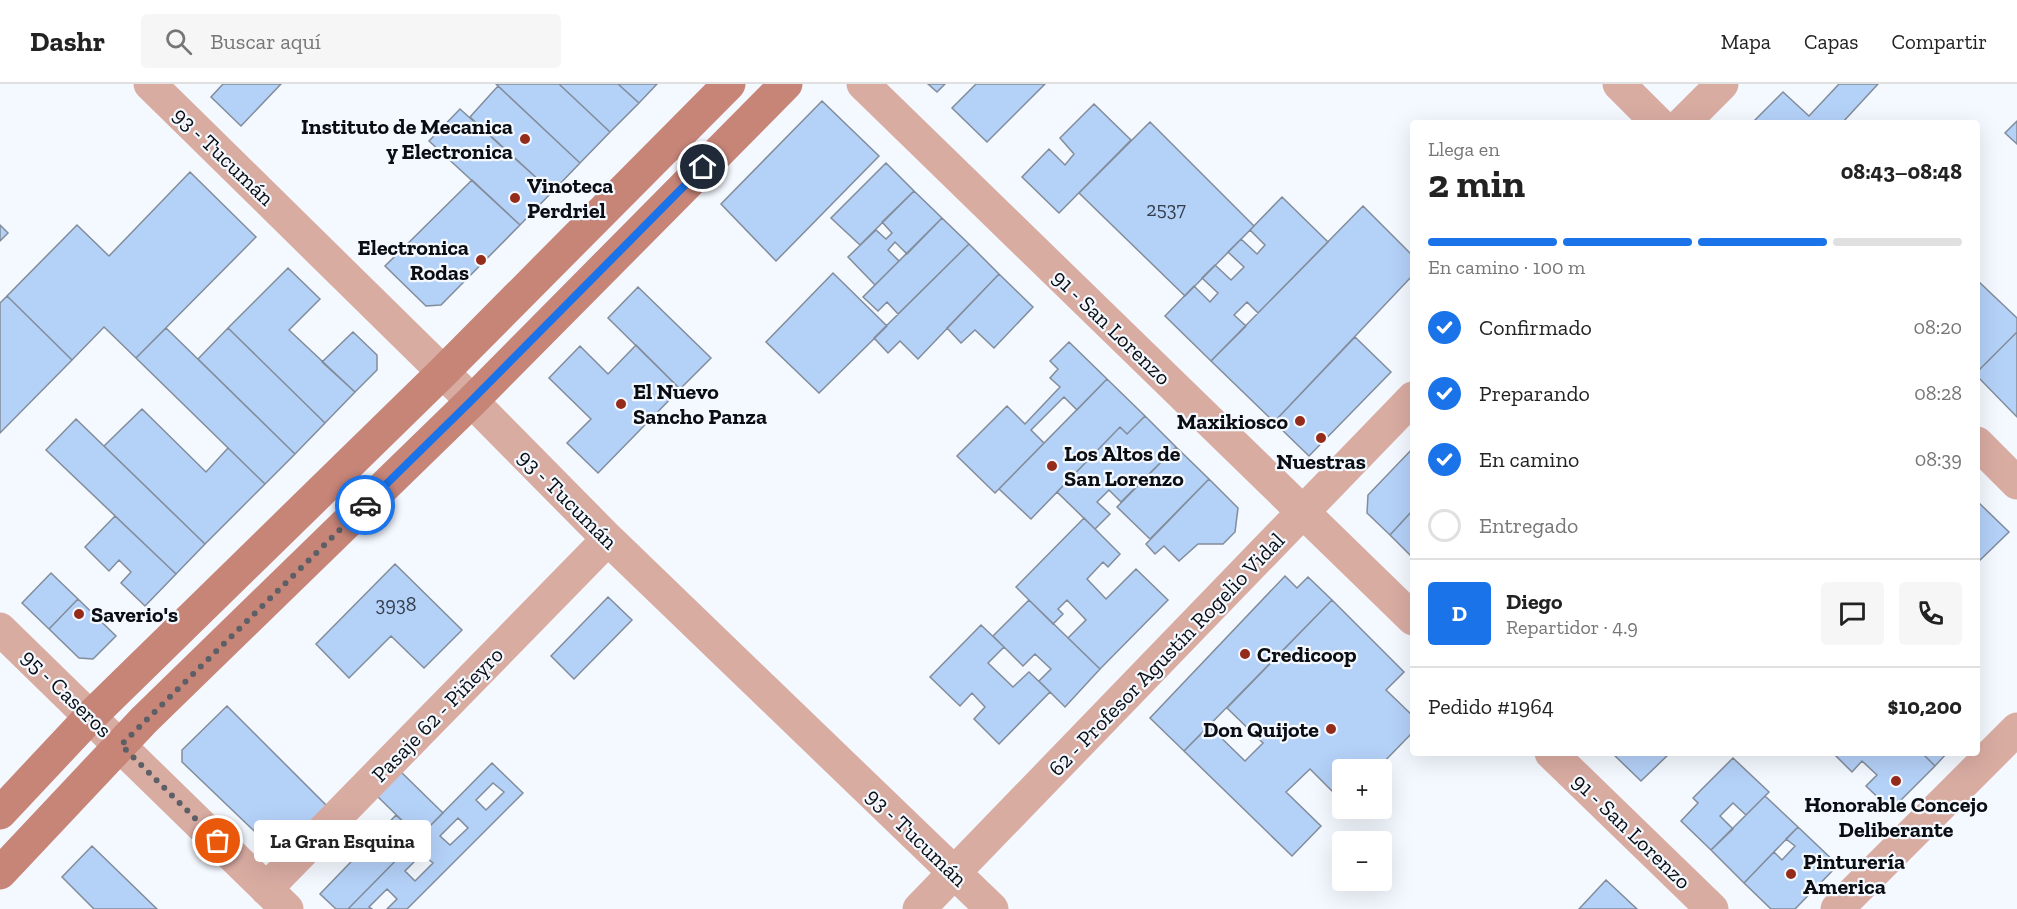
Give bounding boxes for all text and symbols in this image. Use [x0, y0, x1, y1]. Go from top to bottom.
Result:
search box [141, 14, 561, 68]
text: Dashr [30, 25, 105, 58]
icon: search [162, 25, 195, 58]
text: Buscar aquí [210, 28, 321, 55]
text: Mapa [1721, 29, 1771, 54]
text: Capas [1804, 29, 1859, 54]
text: Compartir [1892, 29, 1987, 54]
street label: 93 - Tucumán [167, 101, 280, 212]
place label: Instituto de Mecanica y Electronica [301, 113, 513, 165]
marker: Instituto de Mecanica y Electronica [518, 132, 532, 146]
text: Llega en [1428, 137, 1500, 161]
pin [677, 141, 728, 192]
icon: home [686, 150, 719, 183]
text: 08:43–08:48 [1841, 158, 1962, 185]
text: 2 min [1428, 160, 1525, 207]
place label: Vinoteca Perdriel [527, 172, 613, 224]
marker: Vinoteca Perdriel [508, 191, 522, 205]
house number: 2537 [1146, 197, 1186, 221]
place label: Electronica Rodas [358, 234, 469, 286]
marker: Electronica Rodas [474, 253, 488, 267]
text: En camino · 100 m [1428, 255, 1585, 279]
street label: 91 - San Lorenzo [1047, 264, 1177, 391]
icon: check [1428, 311, 1461, 344]
text: Confirmado [1479, 314, 1592, 341]
text: 08:20 [1913, 315, 1962, 339]
icon: check [1428, 377, 1461, 410]
place label: El Nuevo Sancho Panza [633, 378, 767, 430]
text: Preparando [1479, 380, 1590, 407]
text: 08:28 [1914, 381, 1962, 405]
marker: El Nuevo Sancho Panza [614, 397, 628, 411]
place label: Maxikiosco [1177, 408, 1288, 435]
marker: Maxikiosco [1293, 414, 1307, 428]
marker: Nuestras [1314, 431, 1328, 445]
place label: Los Altos de San Lorenzo [1064, 440, 1184, 492]
icon: check [1428, 443, 1461, 476]
street label: 93 - Tucumán [512, 444, 624, 555]
text: En camino [1479, 446, 1579, 473]
text: 08:39 [1915, 447, 1962, 471]
place label: Nuestras [1276, 448, 1366, 475]
marker: Los Altos de San Lorenzo [1045, 459, 1059, 473]
courier [335, 475, 395, 535]
icon: car [349, 489, 382, 522]
text: Entregado [1479, 512, 1578, 539]
street label: 62 - Profesor Agustín Rogelio Vidal [1043, 527, 1290, 782]
button: chat [1821, 582, 1884, 645]
button: phone [1899, 582, 1962, 645]
text: Diego [1506, 588, 1563, 615]
house number: 3938 [376, 592, 416, 616]
text: D [1452, 600, 1467, 627]
place label: Saverio's [91, 601, 178, 628]
marker: Saverio's [72, 607, 86, 621]
text: Repartidor · 4.9 [1506, 615, 1638, 639]
street label: Pasaje 62 - Piñeyro [366, 641, 509, 788]
place label: Credicoop [1257, 641, 1357, 668]
street label: 95 - Caseros [16, 644, 118, 743]
marker: Credicoop [1238, 647, 1252, 661]
text: Pedido #1964 [1428, 693, 1554, 720]
text: $10,200 [1888, 693, 1962, 720]
place label: Don Quijote [1203, 716, 1319, 743]
marker: Don Quijote [1324, 722, 1338, 736]
map controls [1332, 759, 1392, 891]
button: + [1332, 759, 1392, 819]
street label: 91 - San Lorenzo [1567, 768, 1697, 895]
marker: Honorable Concejo Deliberante [1889, 774, 1903, 788]
street label: 93 - Tucumán [860, 782, 973, 893]
place label: Honorable Concejo Deliberante [1804, 791, 1988, 843]
pin [192, 815, 243, 866]
callout: La Gran Esquina [254, 820, 431, 862]
icon: bag [201, 824, 234, 857]
text: La Gran Esquina [270, 829, 415, 853]
button: − [1332, 831, 1392, 891]
place label: Pinturería America [1803, 848, 1905, 900]
marker: Pinturería America [1784, 867, 1798, 881]

